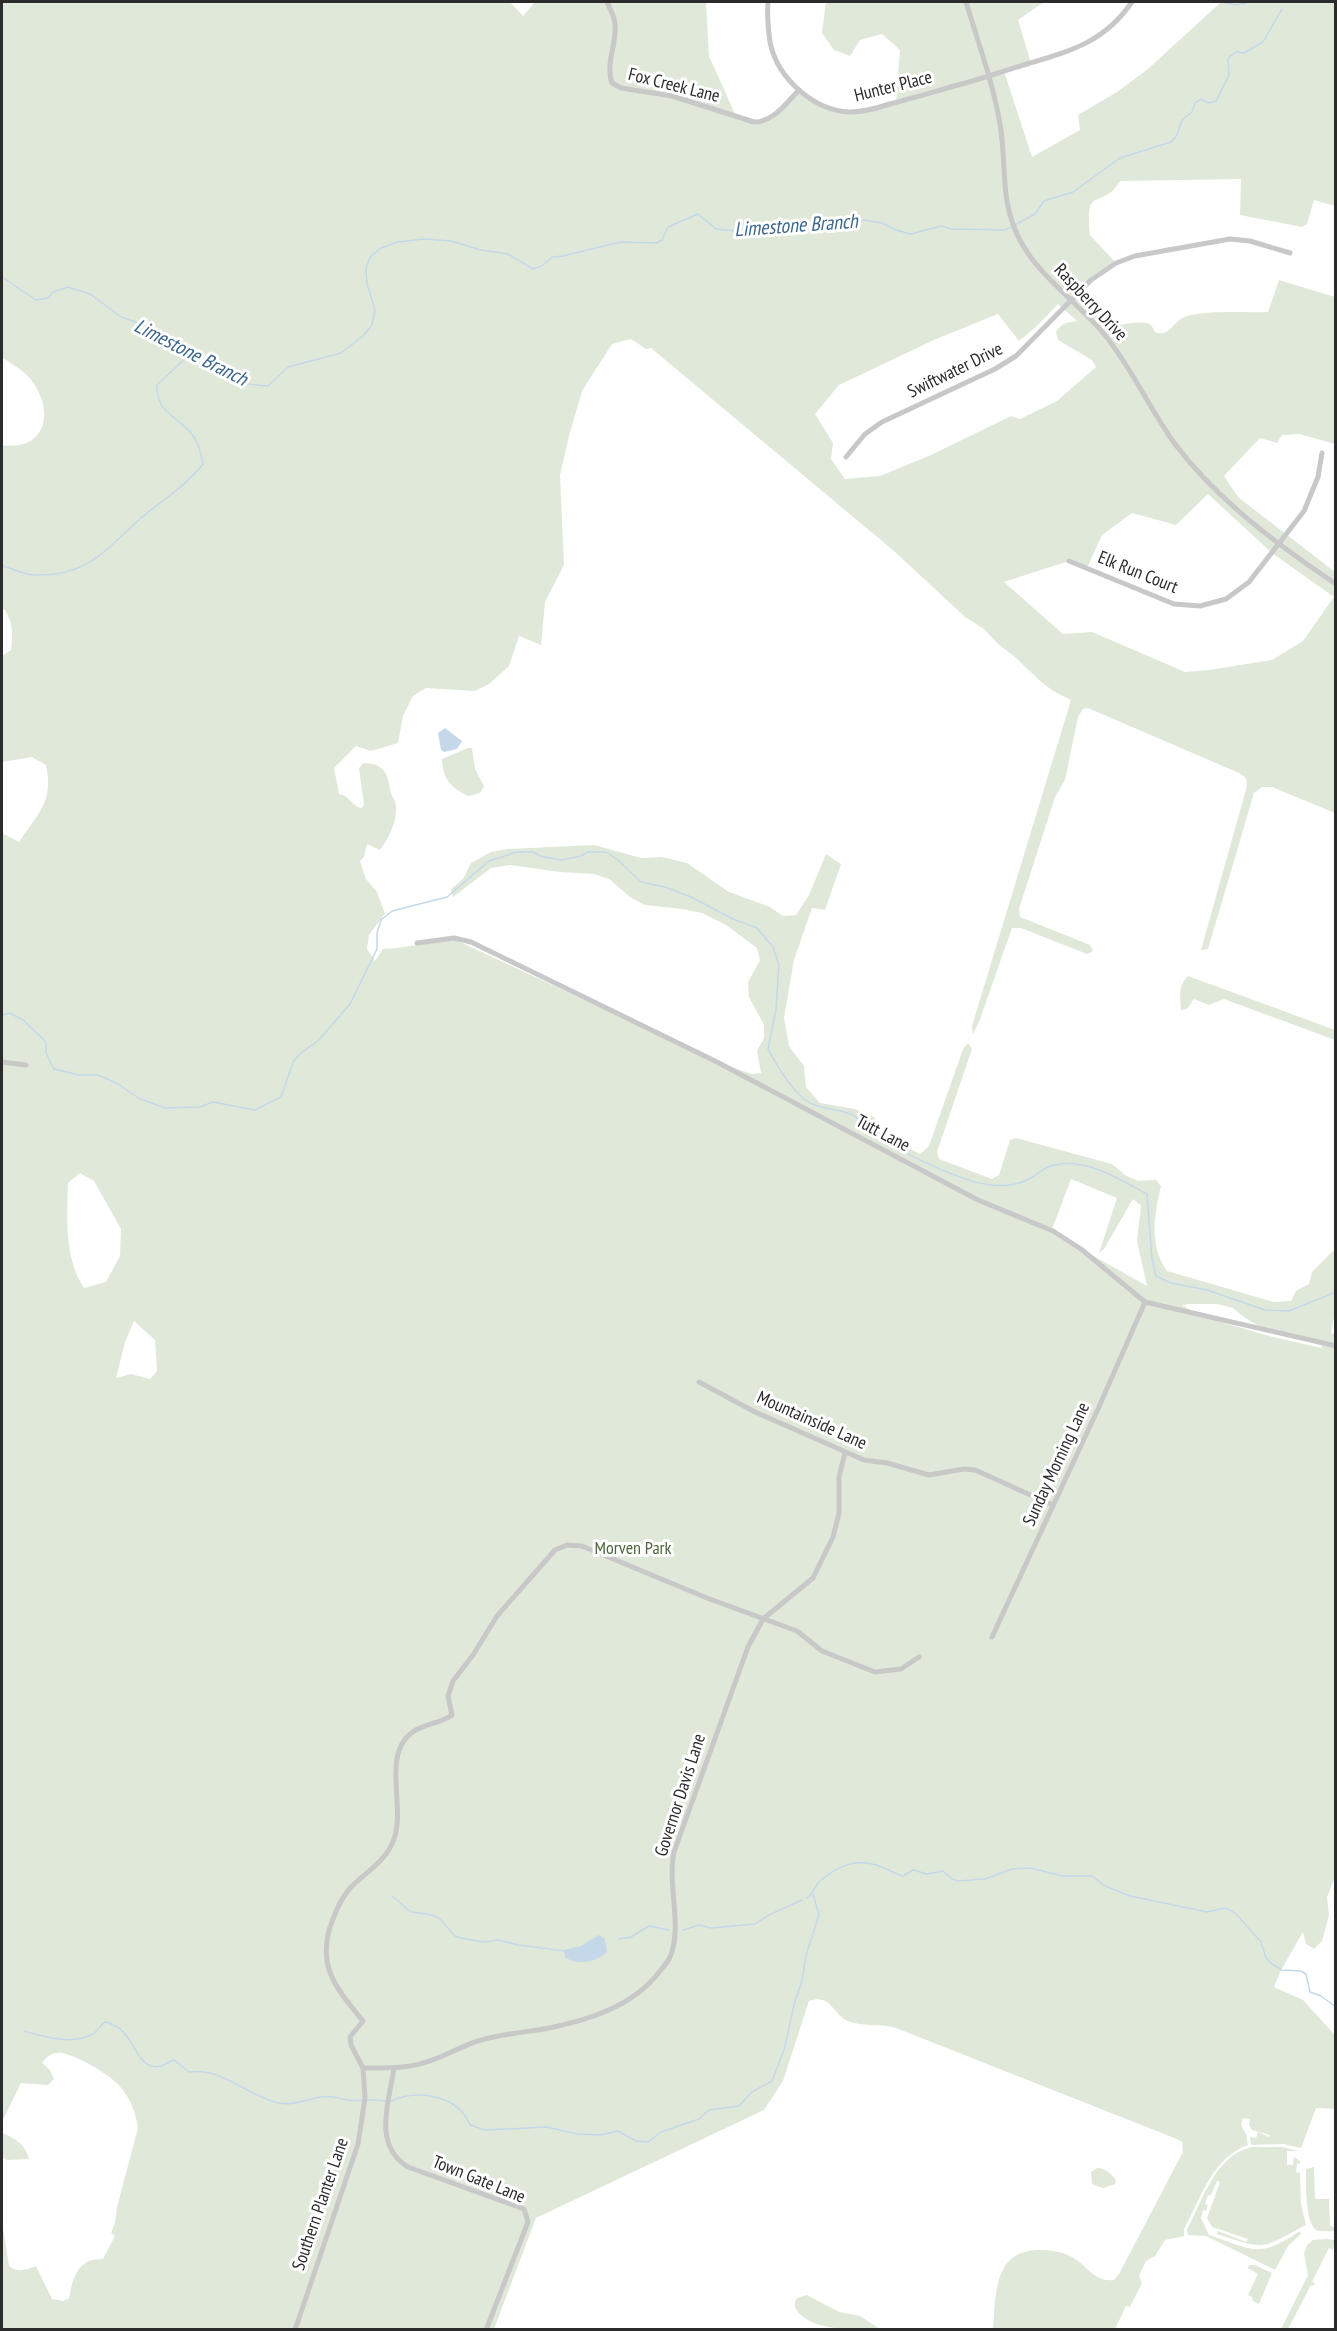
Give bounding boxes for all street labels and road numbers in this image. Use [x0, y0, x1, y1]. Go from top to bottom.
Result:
street label: Fox Creek Lane [626, 62, 722, 107]
street label: Hunter Place [852, 65, 934, 106]
street label: Raspberry Drive [1050, 258, 1133, 345]
street label: Swiftwater Drive [903, 337, 1006, 402]
street label: Elk Run Court [1095, 545, 1182, 598]
street label: Tutt Lane [852, 1109, 914, 1156]
street label: Mountainside Lane [754, 1385, 871, 1454]
street label: Sunday Morning Lane [1017, 1398, 1094, 1529]
street label: Governor Davis Lane [649, 1731, 710, 1859]
street label: Southern Planter Lane [286, 2135, 353, 2273]
street label: Town Gate Lane [429, 2150, 529, 2208]

